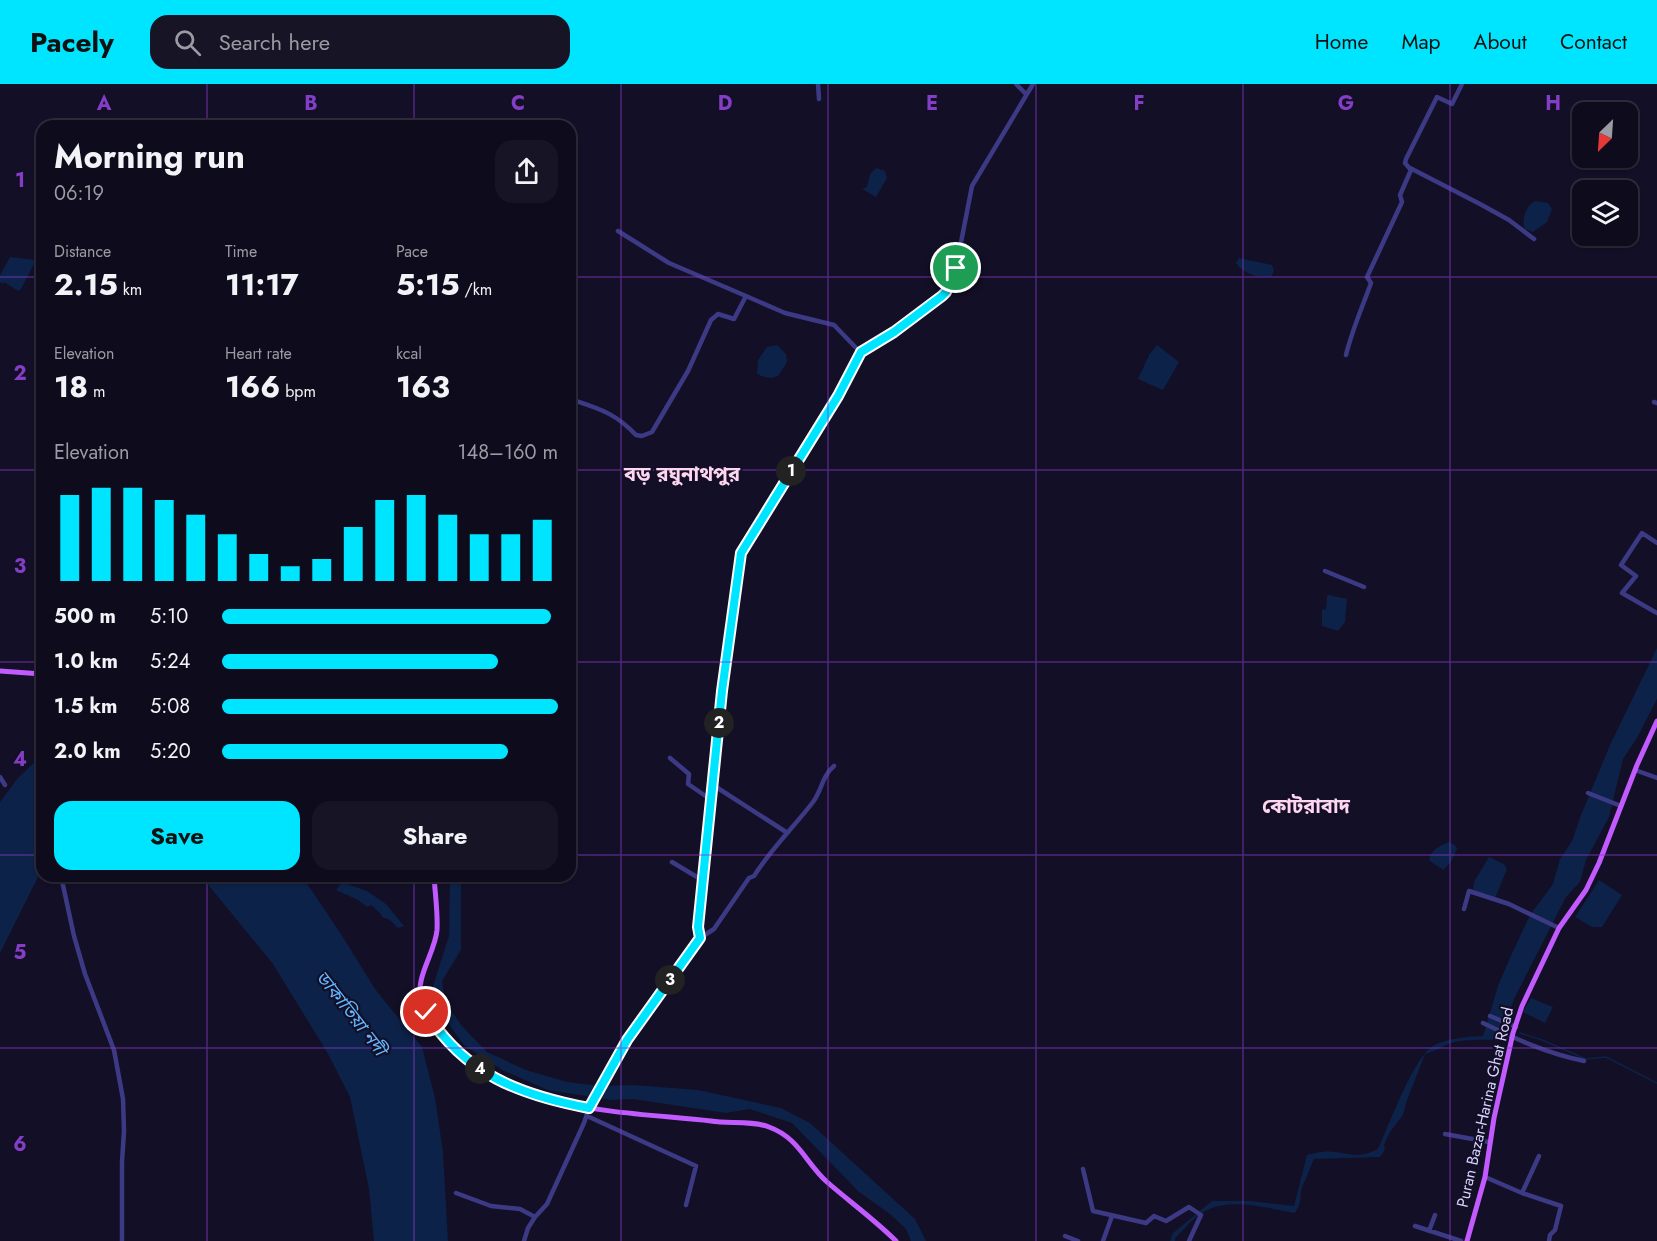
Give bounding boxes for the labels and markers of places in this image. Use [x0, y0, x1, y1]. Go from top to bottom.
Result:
pin [930, 242, 981, 293]
pin: 1 [776, 456, 806, 486]
pin: 2 [704, 708, 734, 738]
pin: 3 [655, 965, 685, 995]
pin [400, 986, 451, 1037]
pin: 4 [465, 1054, 495, 1084]

